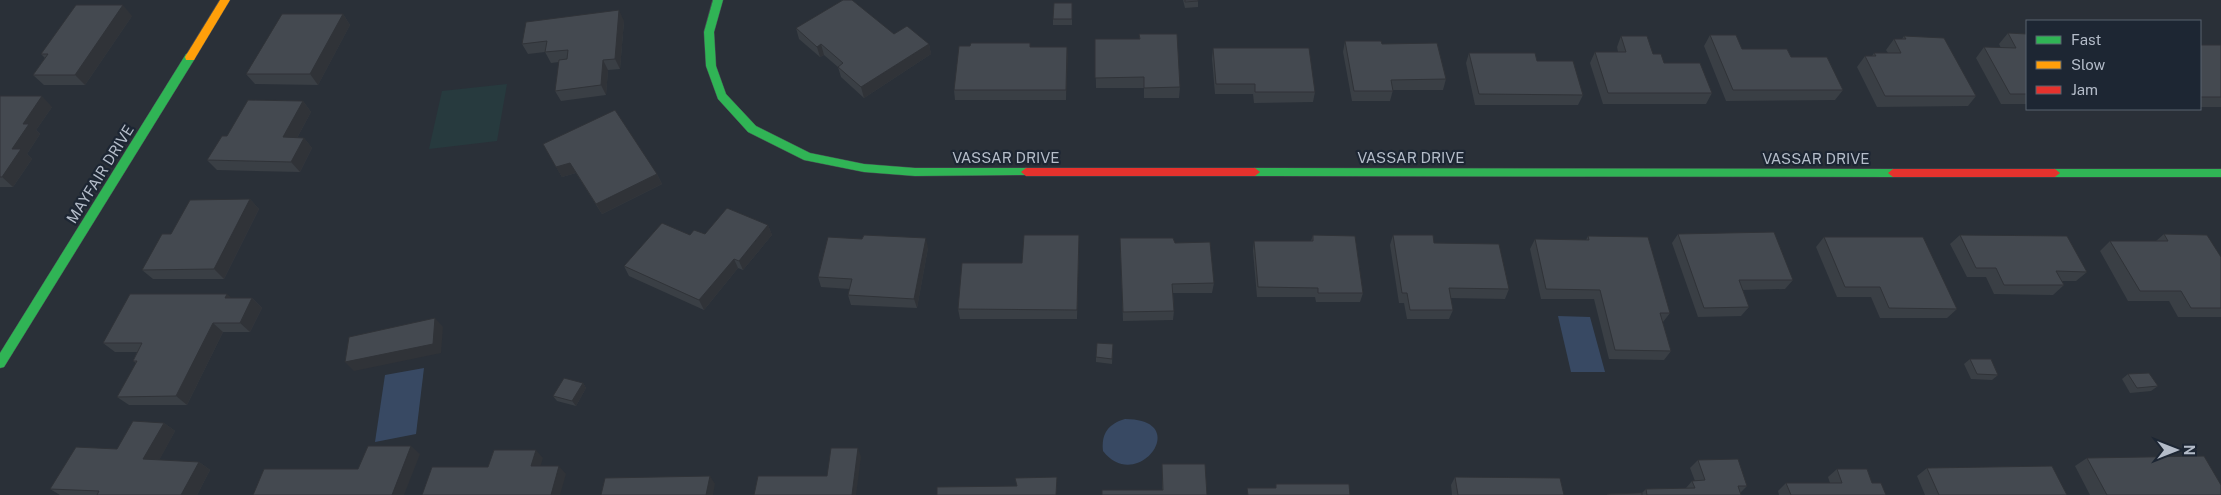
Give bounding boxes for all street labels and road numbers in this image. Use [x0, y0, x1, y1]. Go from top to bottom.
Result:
street label: MAYFAIR DRIVE [63, 122, 137, 226]
street label: VASSAR DRIVE [952, 149, 1060, 166]
street label: VASSAR DRIVE [1357, 149, 1465, 166]
street label: VASSAR DRIVE [1762, 150, 1870, 167]

